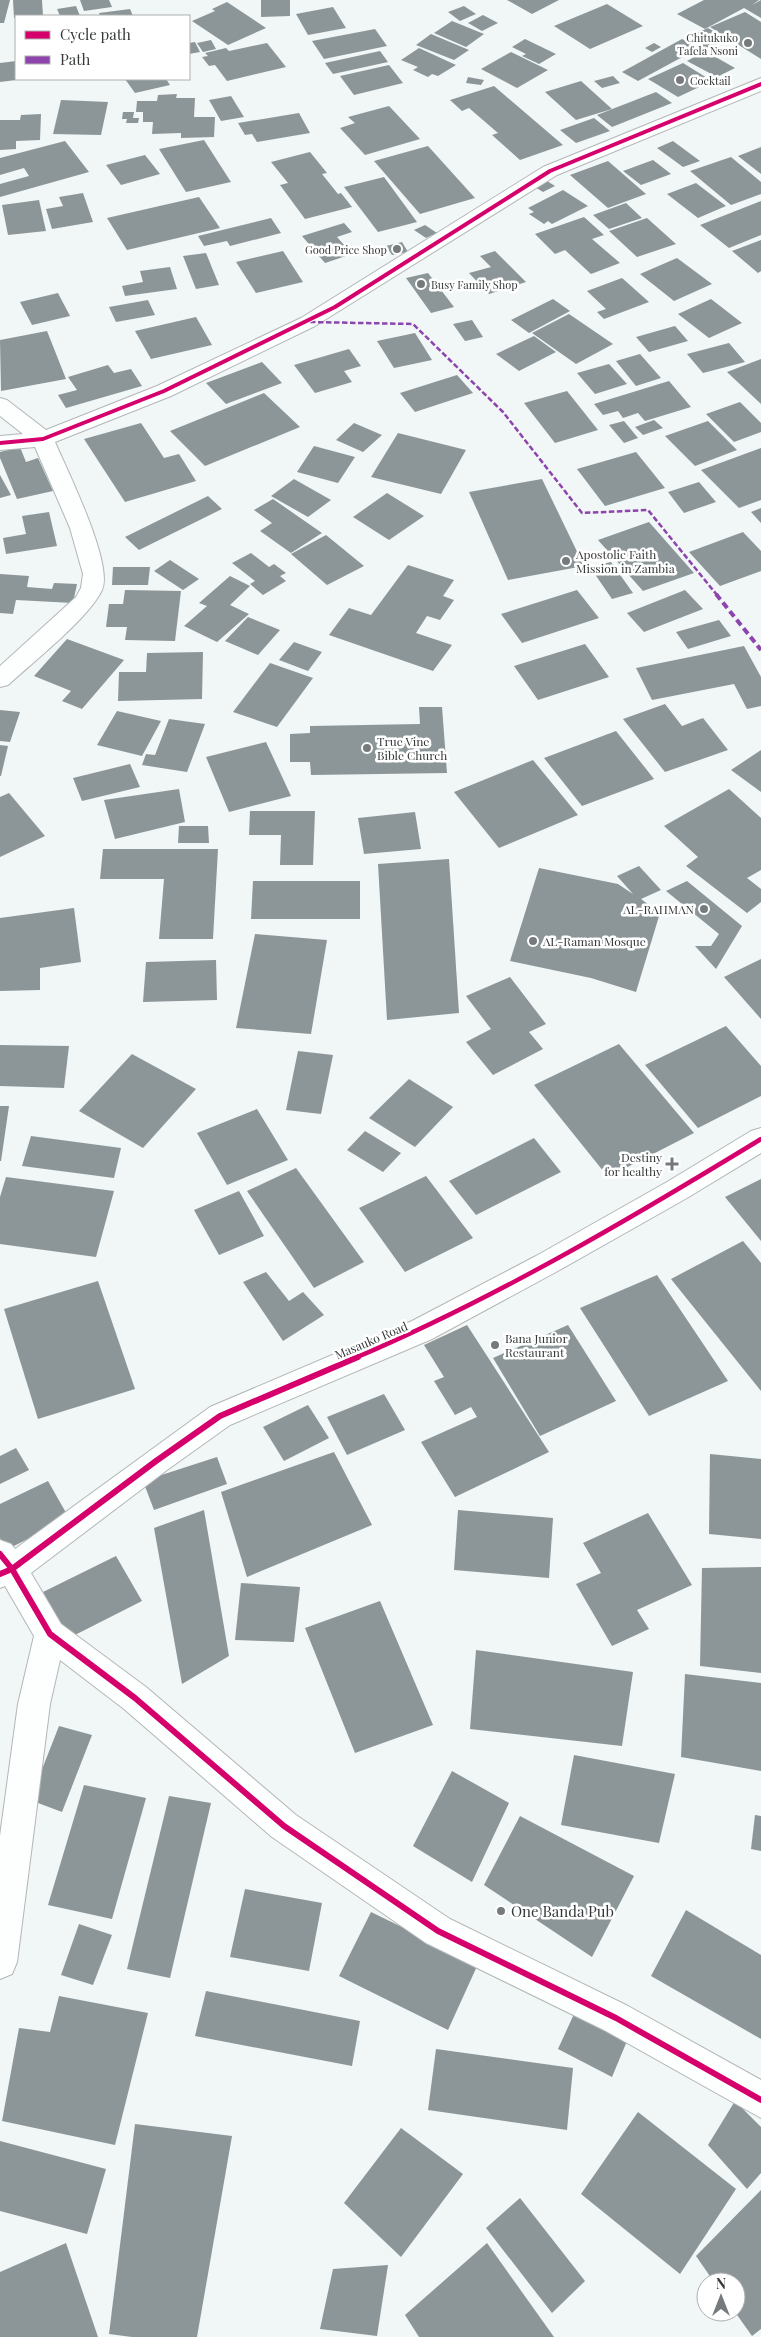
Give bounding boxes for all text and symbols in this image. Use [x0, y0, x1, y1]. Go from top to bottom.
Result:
legend [15, 15, 190, 80]
text: Cycle path [60, 24, 131, 44]
place label: Chitukuko Tafela Nsoni [677, 30, 738, 58]
marker: Chitukuko Tafela Nsoni [742, 37, 754, 49]
text: Path [60, 49, 90, 69]
place label: Cocktail [690, 73, 731, 88]
marker: Cocktail [674, 74, 686, 86]
place label: Good Price Shop [305, 242, 387, 257]
marker: Good Price Shop [391, 243, 403, 255]
place label: Busy Family Shop [431, 277, 518, 292]
marker: Busy Family Shop [415, 278, 427, 290]
place label: Apostolic Faith Mission in Zambia [575, 546, 675, 576]
marker: Apostolic Faith Mission in Zambia [560, 555, 572, 567]
place label: True Vine Bible Church [377, 733, 447, 763]
marker: True Vine Bible Church [361, 742, 373, 754]
place label: AL-RAHMAN [622, 901, 695, 917]
marker: AL-RAHMAN [698, 903, 710, 915]
place label: AL-Raman Mosque [542, 933, 646, 949]
marker: AL-Raman Mosque [527, 935, 539, 947]
place label: Destiny for healthy [604, 1149, 662, 1179]
marker: Destiny for healthy [666, 1158, 678, 1170]
street label: Masauko Road [332, 1317, 410, 1363]
place label: Bana Junior Restaurant [505, 1330, 568, 1360]
marker: Bana Junior Restaurant [489, 1339, 501, 1351]
place label: One Banda Pub [511, 1901, 614, 1921]
marker: One Banda Pub [495, 1905, 507, 1917]
north arrow [696, 2272, 746, 2322]
text: N [716, 2274, 726, 2293]

